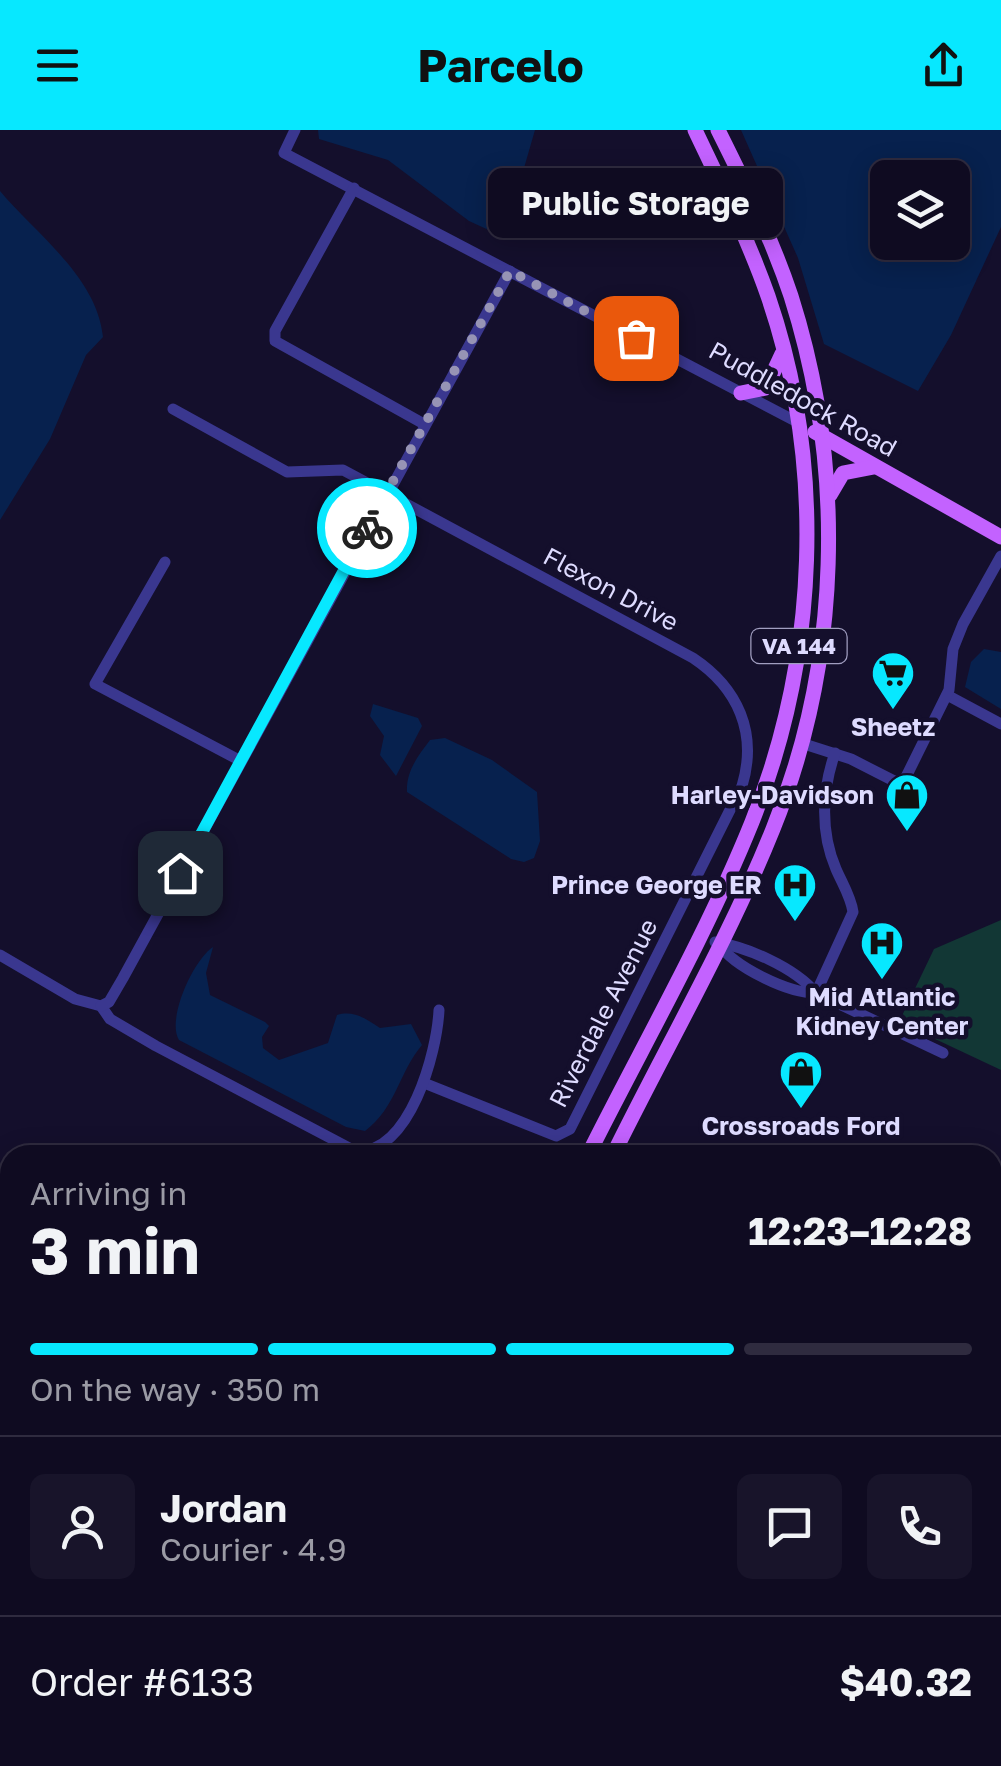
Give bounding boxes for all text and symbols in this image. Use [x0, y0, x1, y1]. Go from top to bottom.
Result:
icon: menu [30, 38, 85, 93]
text: Parcelo [417, 38, 584, 92]
icon: share [916, 38, 971, 93]
map controls [870, 160, 970, 260]
button: layers [870, 160, 970, 260]
callout: Public Storage [488, 168, 784, 238]
text: Public Storage [521, 184, 750, 222]
pin [594, 296, 679, 381]
icon: bag [609, 311, 664, 366]
street label: Puddledock Road [704, 334, 903, 463]
courier [317, 478, 417, 578]
icon: bike [340, 501, 395, 556]
street label: Flexon Drive [538, 540, 684, 637]
road number: VA 144 [752, 629, 846, 663]
supermarket icon: Sheetz [870, 650, 916, 711]
place label: Sheetz [851, 711, 935, 742]
shop icon: Harley-Davidson [884, 772, 930, 833]
place label: Harley-Davidson [671, 779, 874, 810]
pin [138, 831, 223, 916]
icon: home [153, 846, 208, 901]
hospital icon: Prince George ER [772, 862, 818, 923]
place label: Prince George ER [551, 869, 762, 900]
street label: Riverdale Avenue [542, 913, 663, 1112]
hospital icon: Mid Atlantic Kidney Center [859, 920, 905, 981]
place label: Mid Atlantic Kidney Center [795, 981, 969, 1041]
shop icon: Crossroads Ford [778, 1049, 824, 1110]
place label: Crossroads Ford [701, 1110, 901, 1141]
text: Arriving in [30, 1174, 187, 1212]
text: 12:23–12:28 [748, 1208, 972, 1253]
text: 3 min [30, 1210, 200, 1288]
text: On the way · 350 m [30, 1370, 320, 1408]
button: person [30, 1474, 135, 1579]
button: chat [737, 1474, 842, 1579]
button: phone [867, 1474, 972, 1579]
text: Jordan [160, 1485, 287, 1530]
text: Courier · 4.9 [160, 1530, 347, 1568]
text: Order #6133 [30, 1659, 254, 1704]
text: $40.32 [840, 1659, 972, 1704]

